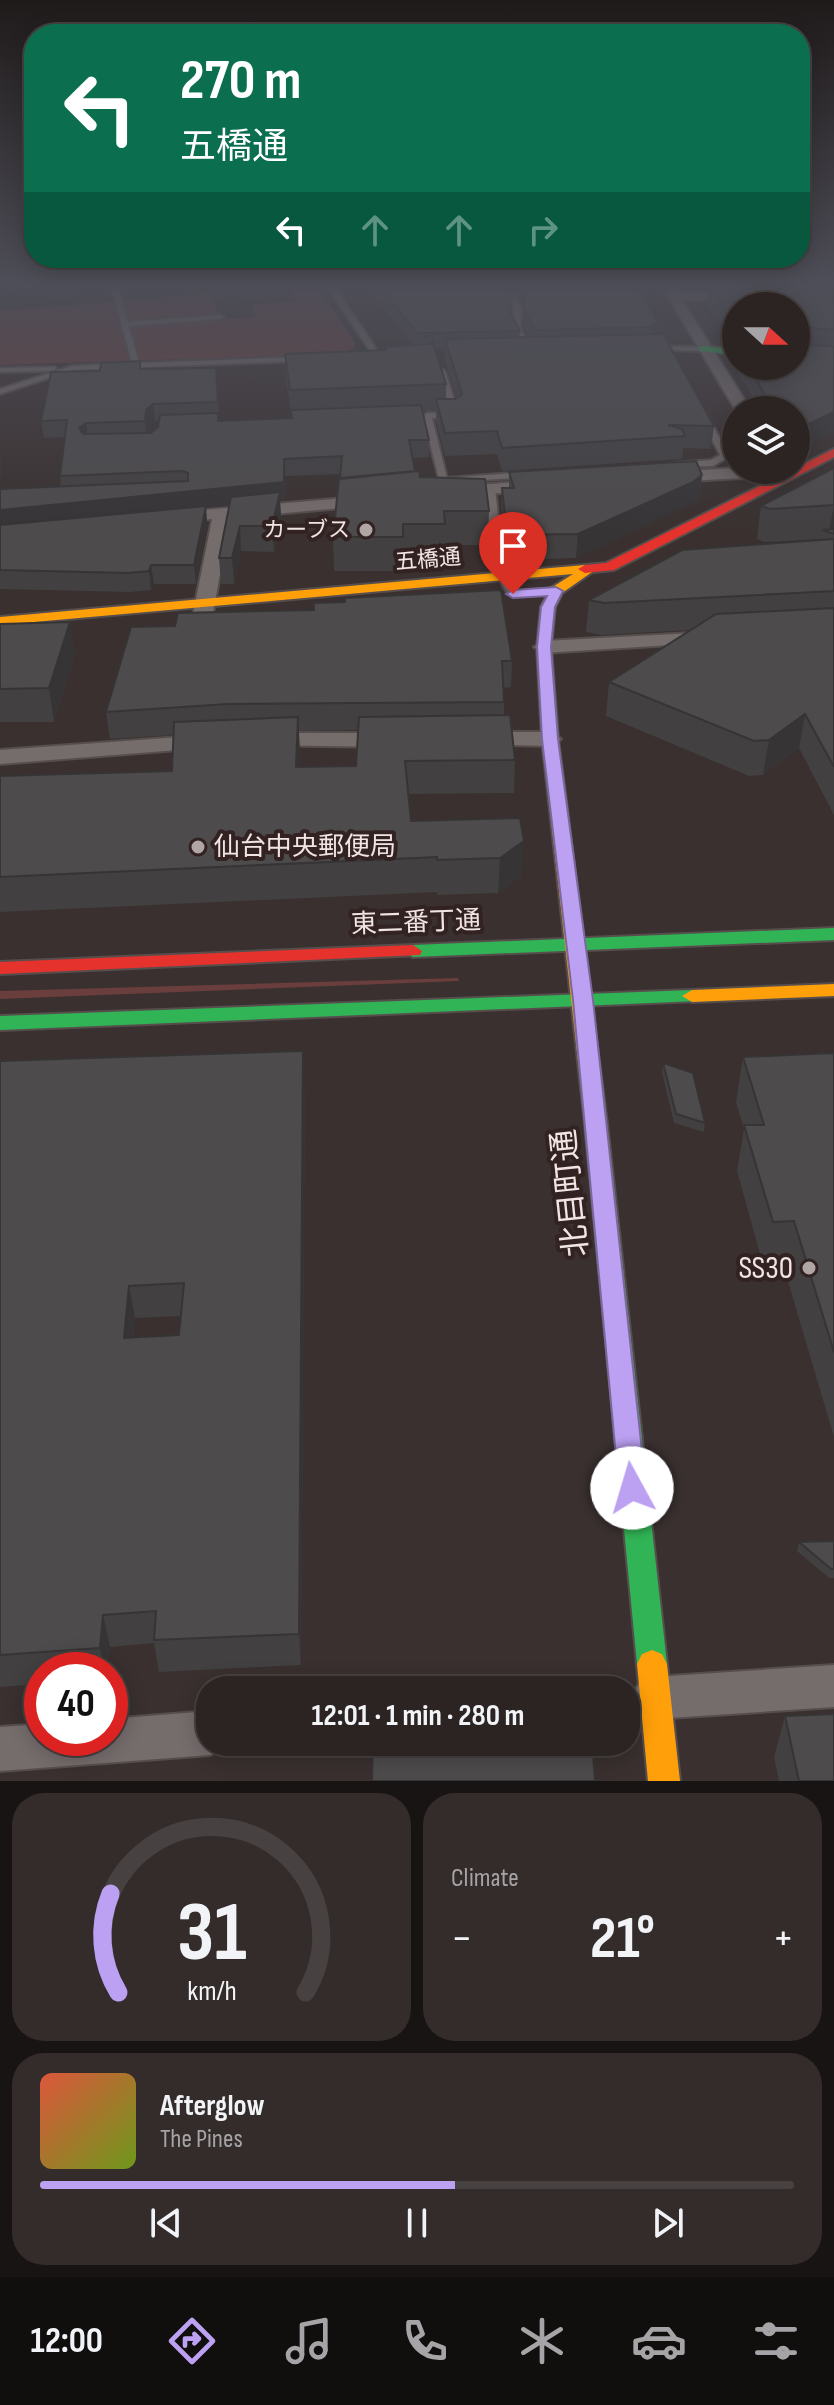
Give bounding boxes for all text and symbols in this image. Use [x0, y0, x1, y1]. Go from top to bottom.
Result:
text: 270 m [180, 48, 301, 115]
icon: left [48, 56, 152, 160]
text: 五橋通 [180, 126, 288, 169]
icon: left [269, 208, 313, 252]
icon: ahead [353, 208, 397, 252]
icon: ahead [437, 208, 481, 252]
icon: right [521, 208, 565, 252]
north arrow [722, 292, 810, 380]
map controls [722, 292, 810, 484]
button: layers [722, 396, 810, 484]
pin [479, 512, 547, 594]
place label: カーブス [263, 517, 350, 544]
marker: カーブス [357, 521, 375, 539]
icon: arrive [491, 524, 535, 568]
street label: 五橋通 [394, 544, 462, 576]
place label: 仙台中央郵便局 [214, 832, 396, 863]
marker: 仙台中央郵便局 [189, 838, 207, 856]
street label: 東二番丁通 [350, 905, 482, 941]
street label: 北目町通 [545, 1127, 597, 1259]
place label: SS30 [738, 1249, 793, 1288]
marker: SS30 [800, 1259, 818, 1277]
position arrow [590, 1446, 674, 1530]
speed limit sign: 40 [24, 1652, 128, 1756]
text: 12:01 · 1 min · 280 m [312, 1698, 524, 1734]
text: Climate [451, 1863, 519, 1894]
text: 31 [177, 1884, 246, 1984]
text: 21° [590, 1903, 655, 1975]
text: − [451, 1912, 473, 1965]
text: + [772, 1912, 794, 1965]
text: km/h [187, 1974, 236, 2009]
text: Afterglow [160, 2088, 265, 2124]
text: The Pines [160, 2124, 243, 2155]
icon: previous [144, 2201, 188, 2245]
icon: pause [395, 2201, 439, 2245]
icon: next [646, 2201, 690, 2245]
icon: directions [164, 2313, 220, 2369]
icon: music [281, 2313, 337, 2369]
icon: phone [397, 2313, 453, 2369]
icon: climate [514, 2313, 570, 2369]
icon: car [631, 2313, 687, 2369]
icon: filters [748, 2313, 804, 2369]
text: 12:00 [30, 2320, 103, 2363]

